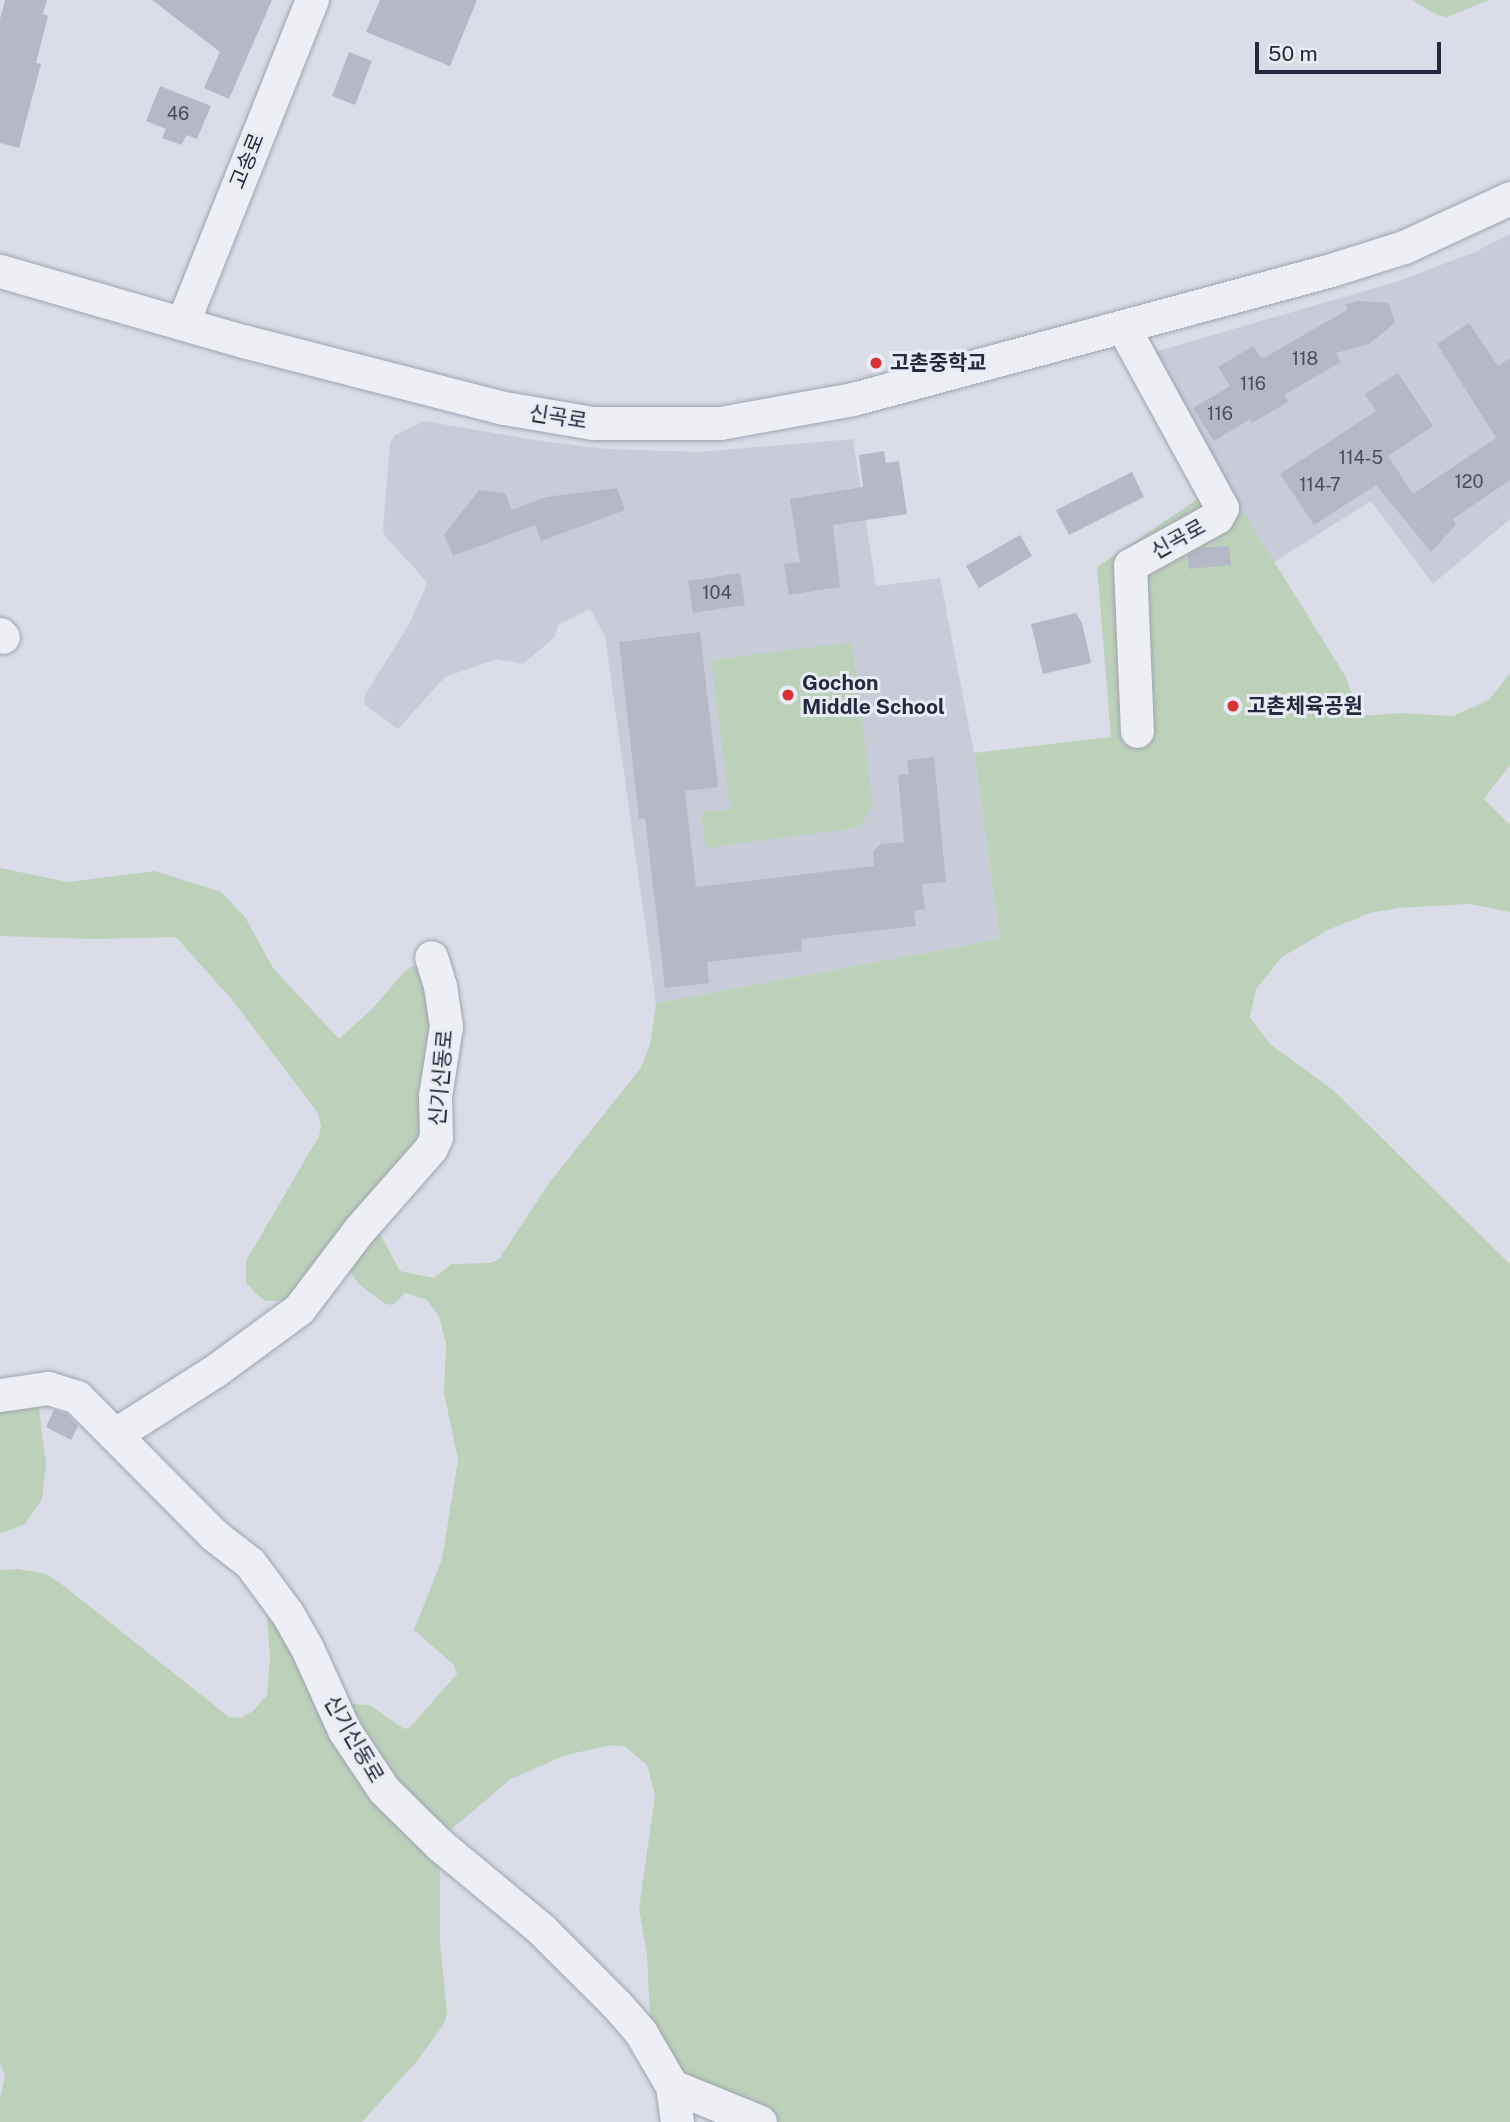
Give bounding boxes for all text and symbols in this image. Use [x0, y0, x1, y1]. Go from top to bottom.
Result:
scale bar [1258, 28, 1444, 72]
text: 50 m [1268, 41, 1318, 66]
house number: 46 [167, 103, 189, 125]
street label: 고송로 [224, 129, 270, 193]
house number: 118 [1292, 348, 1318, 370]
place label: 고촌중학교 [890, 350, 987, 376]
marker: 고촌중학교 [868, 355, 884, 371]
house number: 116 [1240, 373, 1266, 395]
street label: 신곡로 [527, 400, 589, 434]
house number: 116 [1207, 403, 1233, 425]
house number: 114-5 [1339, 447, 1383, 469]
house number: 120 [1454, 471, 1484, 493]
house number: 114-7 [1299, 474, 1341, 496]
street label: 신곡로 [1147, 514, 1209, 564]
house number: 104 [702, 582, 732, 604]
place label: Gochon Middle School [802, 670, 945, 720]
marker: Gochon Middle School [780, 687, 796, 703]
place label: 고촌체육공원 [1247, 693, 1363, 719]
marker: 고촌체육공원 [1225, 698, 1241, 714]
street label: 신기신동로 [424, 1029, 458, 1127]
street label: 신기신동로 [319, 1691, 389, 1787]

